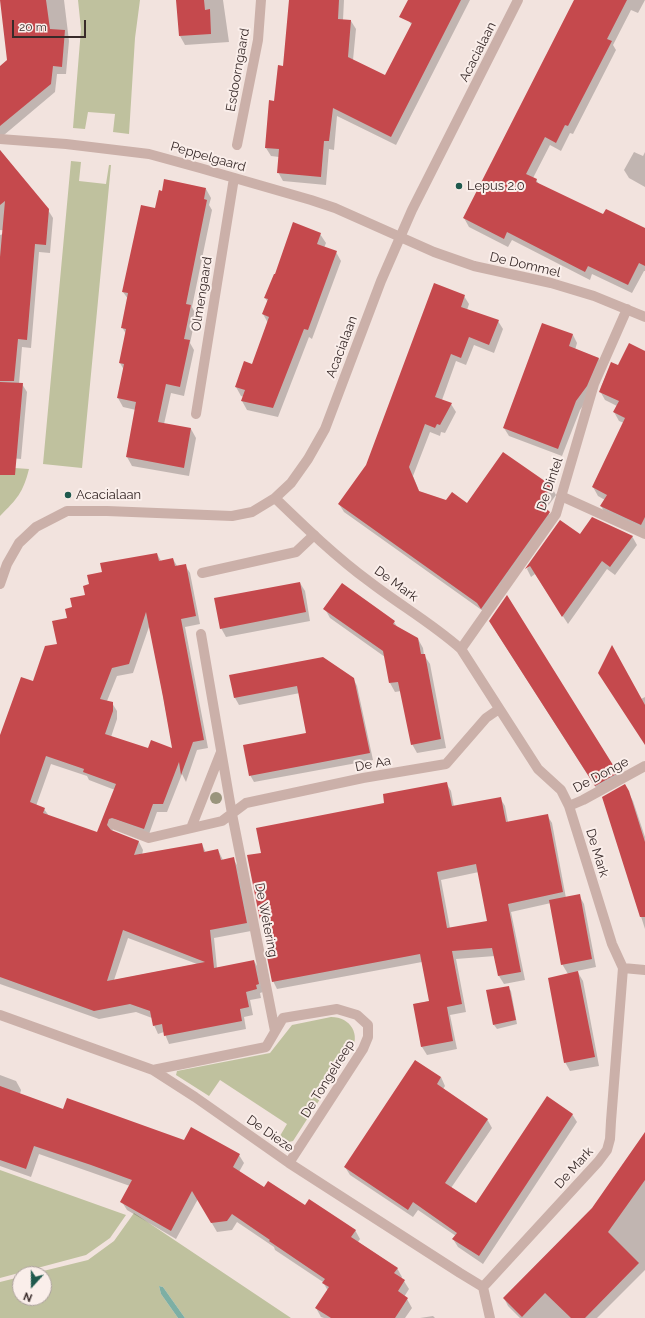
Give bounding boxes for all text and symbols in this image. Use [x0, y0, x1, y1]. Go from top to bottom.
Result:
scale bar [14, 12, 88, 38]
street label: Acacialaan [456, 19, 500, 85]
text: 20 m [19, 20, 47, 34]
street label: Esdoorngaard [223, 27, 253, 113]
street label: Peppelgaard [169, 139, 247, 175]
place label: Lepus 2.0 [467, 178, 525, 194]
marker: Lepus 2.0 [454, 181, 464, 191]
street label: De Dommel [488, 249, 562, 281]
street label: Olmengaard [188, 256, 216, 332]
street label: Acacialaan [323, 314, 361, 380]
street label: De Dintel [534, 455, 566, 513]
place label: Acacialaan [76, 487, 141, 503]
marker: Acacialaan [63, 490, 73, 500]
street label: De Mark [371, 563, 421, 605]
street label: De Aa [354, 753, 392, 775]
street label: De Donge [571, 754, 631, 796]
street label: De Mark [582, 827, 612, 879]
street label: De Wetering [251, 881, 281, 959]
street label: De Tongelreep [298, 1037, 358, 1121]
street label: De Dieze [243, 1112, 297, 1156]
street label: De Mark [551, 1144, 597, 1192]
north arrow [12, 1266, 52, 1306]
text: N [22, 1289, 34, 1304]

